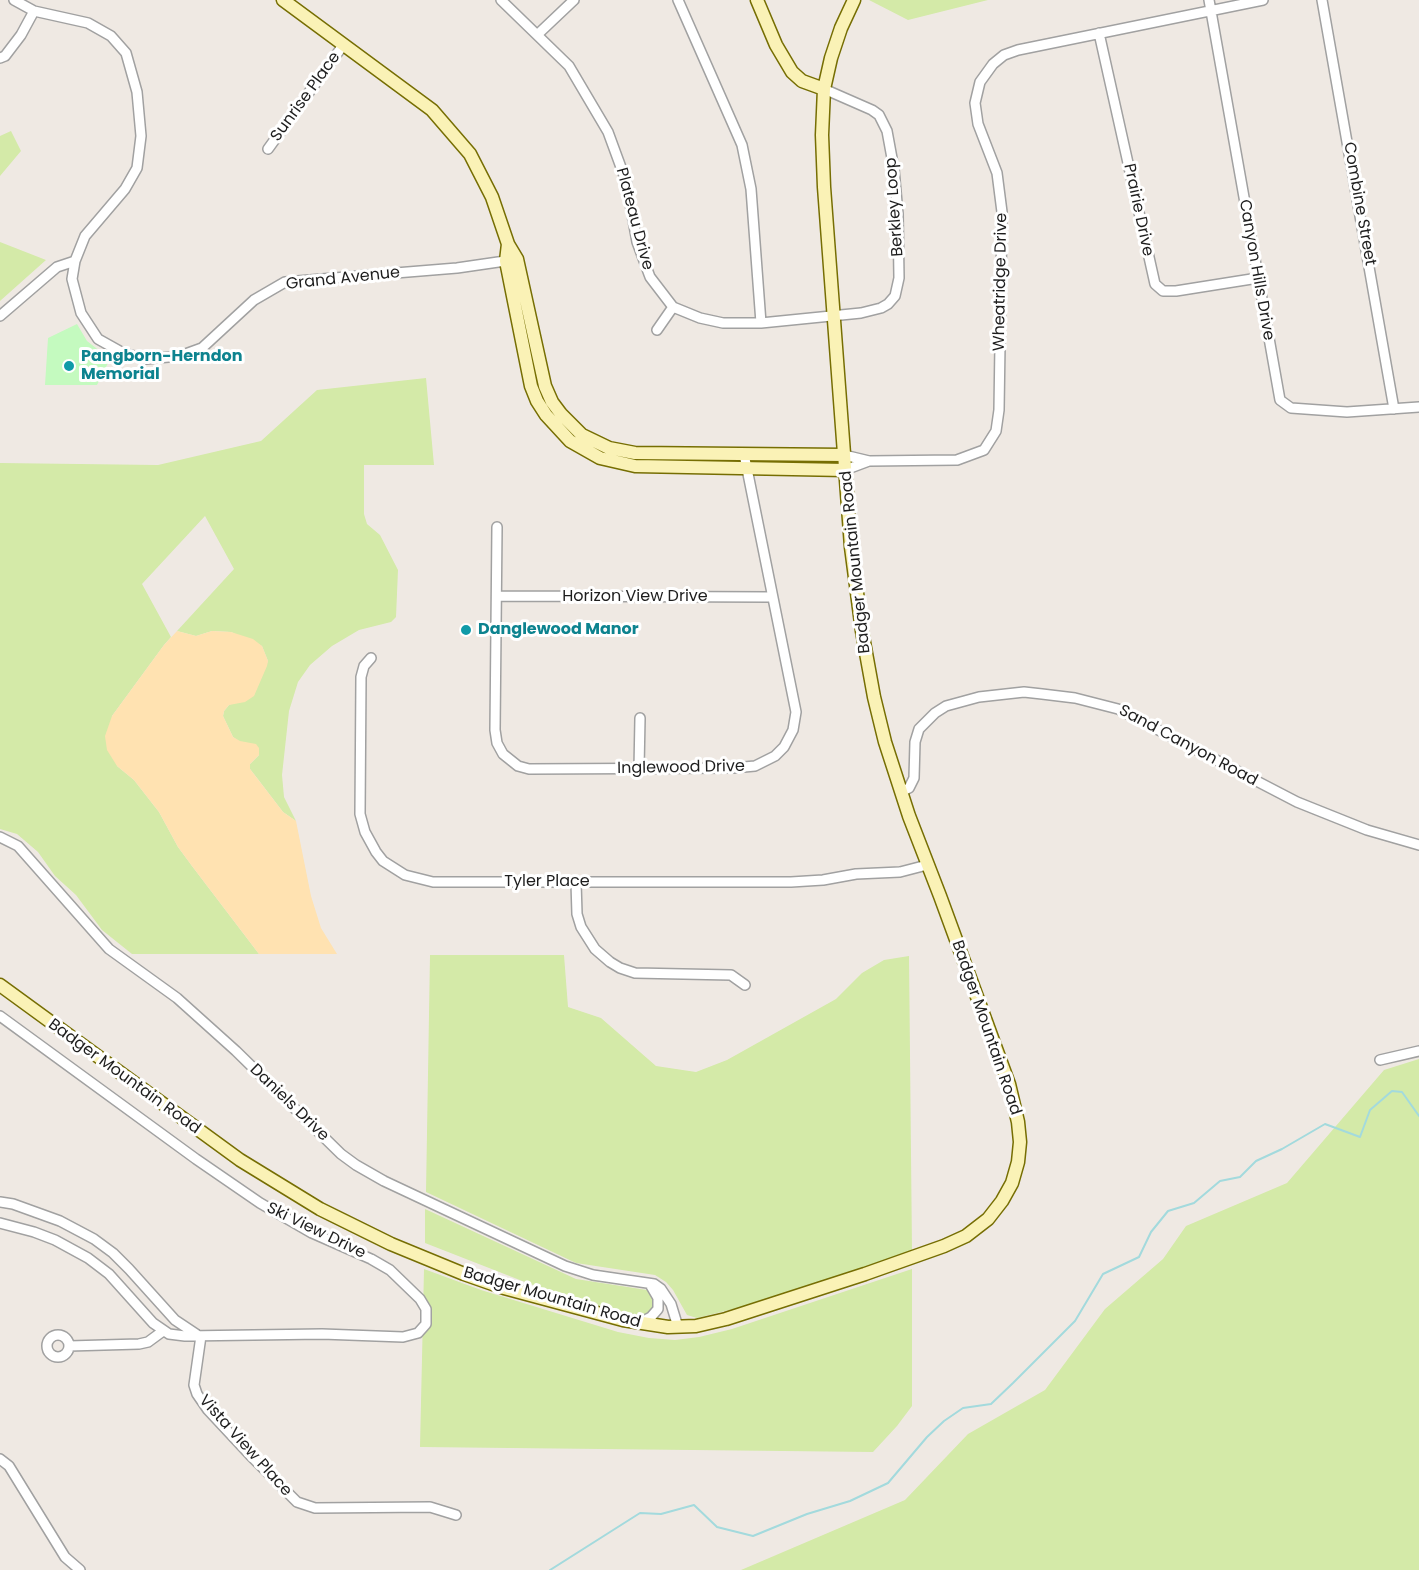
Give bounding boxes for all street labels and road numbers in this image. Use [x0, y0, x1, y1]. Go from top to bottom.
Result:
street label: Sunrise Place [267, 48, 345, 146]
street label: Combine Street [1339, 141, 1379, 267]
street label: Berkley Loop [882, 157, 908, 257]
street label: Prairie Drive [1119, 162, 1157, 258]
street label: Plateau Drive [611, 166, 657, 272]
street label: Canyon Hills Drive [1234, 198, 1278, 342]
street label: Wheatridge Drive [990, 213, 1012, 351]
street label: Grand Avenue [285, 263, 401, 295]
street label: Badger Mountain Road [837, 470, 875, 654]
street label: Horizon View Drive [562, 587, 708, 607]
street label: Sand Canyon Road [1115, 701, 1261, 791]
street label: Inglewood Drive [617, 757, 745, 779]
street label: Tyler Place [504, 872, 590, 892]
street label: Badger Mountain Road [947, 938, 1025, 1118]
street label: Badger Mountain Road [44, 1015, 204, 1139]
street label: Daniels Drive [245, 1060, 333, 1146]
street label: Ski View Drive [263, 1199, 369, 1263]
street label: Badger Mountain Road [461, 1263, 643, 1333]
street label: Vista View Place [194, 1391, 296, 1501]

